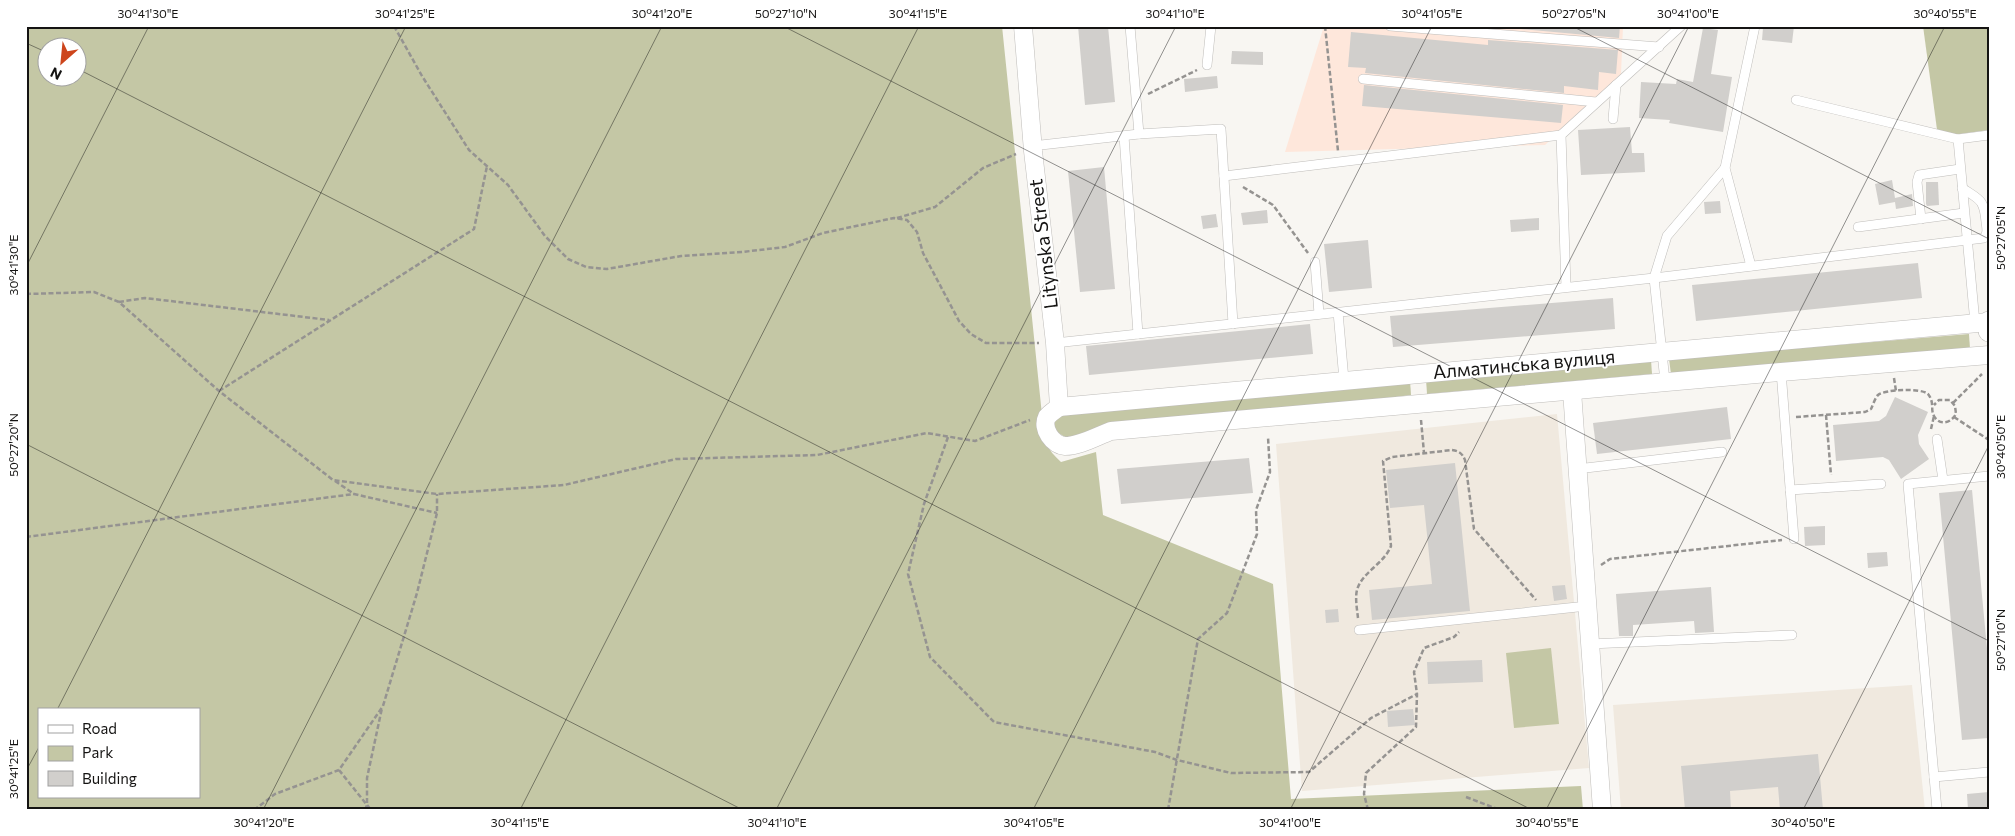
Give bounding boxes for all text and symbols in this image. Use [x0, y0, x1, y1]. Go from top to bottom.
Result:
text: 30°41'30"E [118, 6, 178, 20]
text: 30°41'25"E [375, 6, 435, 20]
text: 30°41'20"E [632, 6, 692, 20]
text: 50°27'10"N [755, 6, 817, 20]
text: 30°41'15"E [889, 6, 947, 20]
text: 30°41'10"E [1145, 6, 1205, 20]
text: 30°41'05"E [1402, 6, 1463, 20]
text: 50°27'05"N [1542, 6, 1606, 20]
text: 30°41'00"E [1657, 6, 1719, 20]
text: 30°40'55"E [1913, 6, 1977, 20]
north arrow [38, 38, 88, 88]
text: N [47, 64, 64, 84]
street label: Litynska Street [1023, 178, 1062, 310]
text: 50°27'05"N [1993, 206, 2007, 270]
text: 30°41'30"E [6, 235, 20, 295]
street label: Алматинська вулиця [1432, 344, 1616, 383]
text: 50°27'20"N [6, 413, 20, 477]
text: 30°40'50"E [1993, 415, 2007, 479]
text: 50°27'10"N [1993, 609, 2007, 671]
legend [38, 708, 200, 798]
text: Road [82, 719, 117, 737]
text: 30°41'25"E [6, 739, 20, 799]
text: Park [82, 743, 113, 761]
text: Building [82, 769, 137, 787]
text: 30°41'20"E [234, 815, 294, 829]
text: 30°41'15"E [491, 815, 549, 829]
text: 30°41'10"E [747, 815, 807, 829]
text: 30°41'05"E [1004, 815, 1065, 829]
text: 30°41'00"E [1259, 815, 1321, 829]
text: 30°40'55"E [1515, 815, 1579, 829]
text: 30°40'50"E [1771, 815, 1835, 829]

